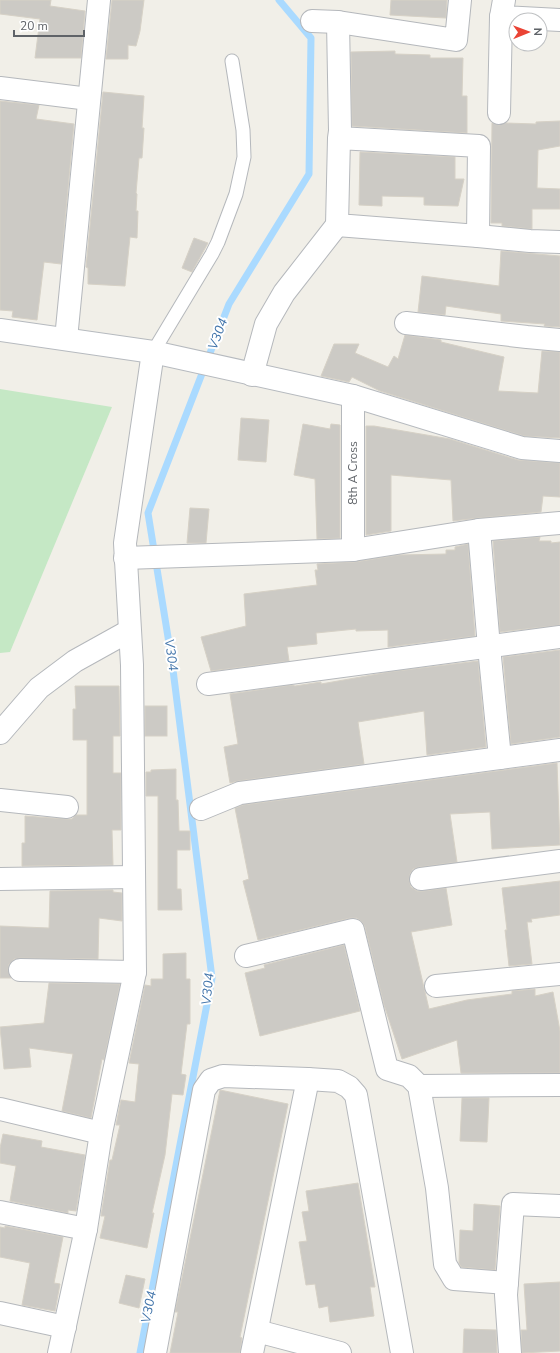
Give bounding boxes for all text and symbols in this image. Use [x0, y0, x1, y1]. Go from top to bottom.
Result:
scale bar [14, 12, 84, 38]
north arrow [508, 12, 548, 52]
text: 20 m [20, 18, 48, 34]
text: N [530, 28, 545, 36]
water label: V304 [204, 315, 232, 352]
street label: 8th A Cross [345, 441, 361, 505]
water label: V304 [160, 638, 182, 672]
water label: V304 [197, 972, 219, 1006]
water label: V304 [137, 1289, 161, 1325]

